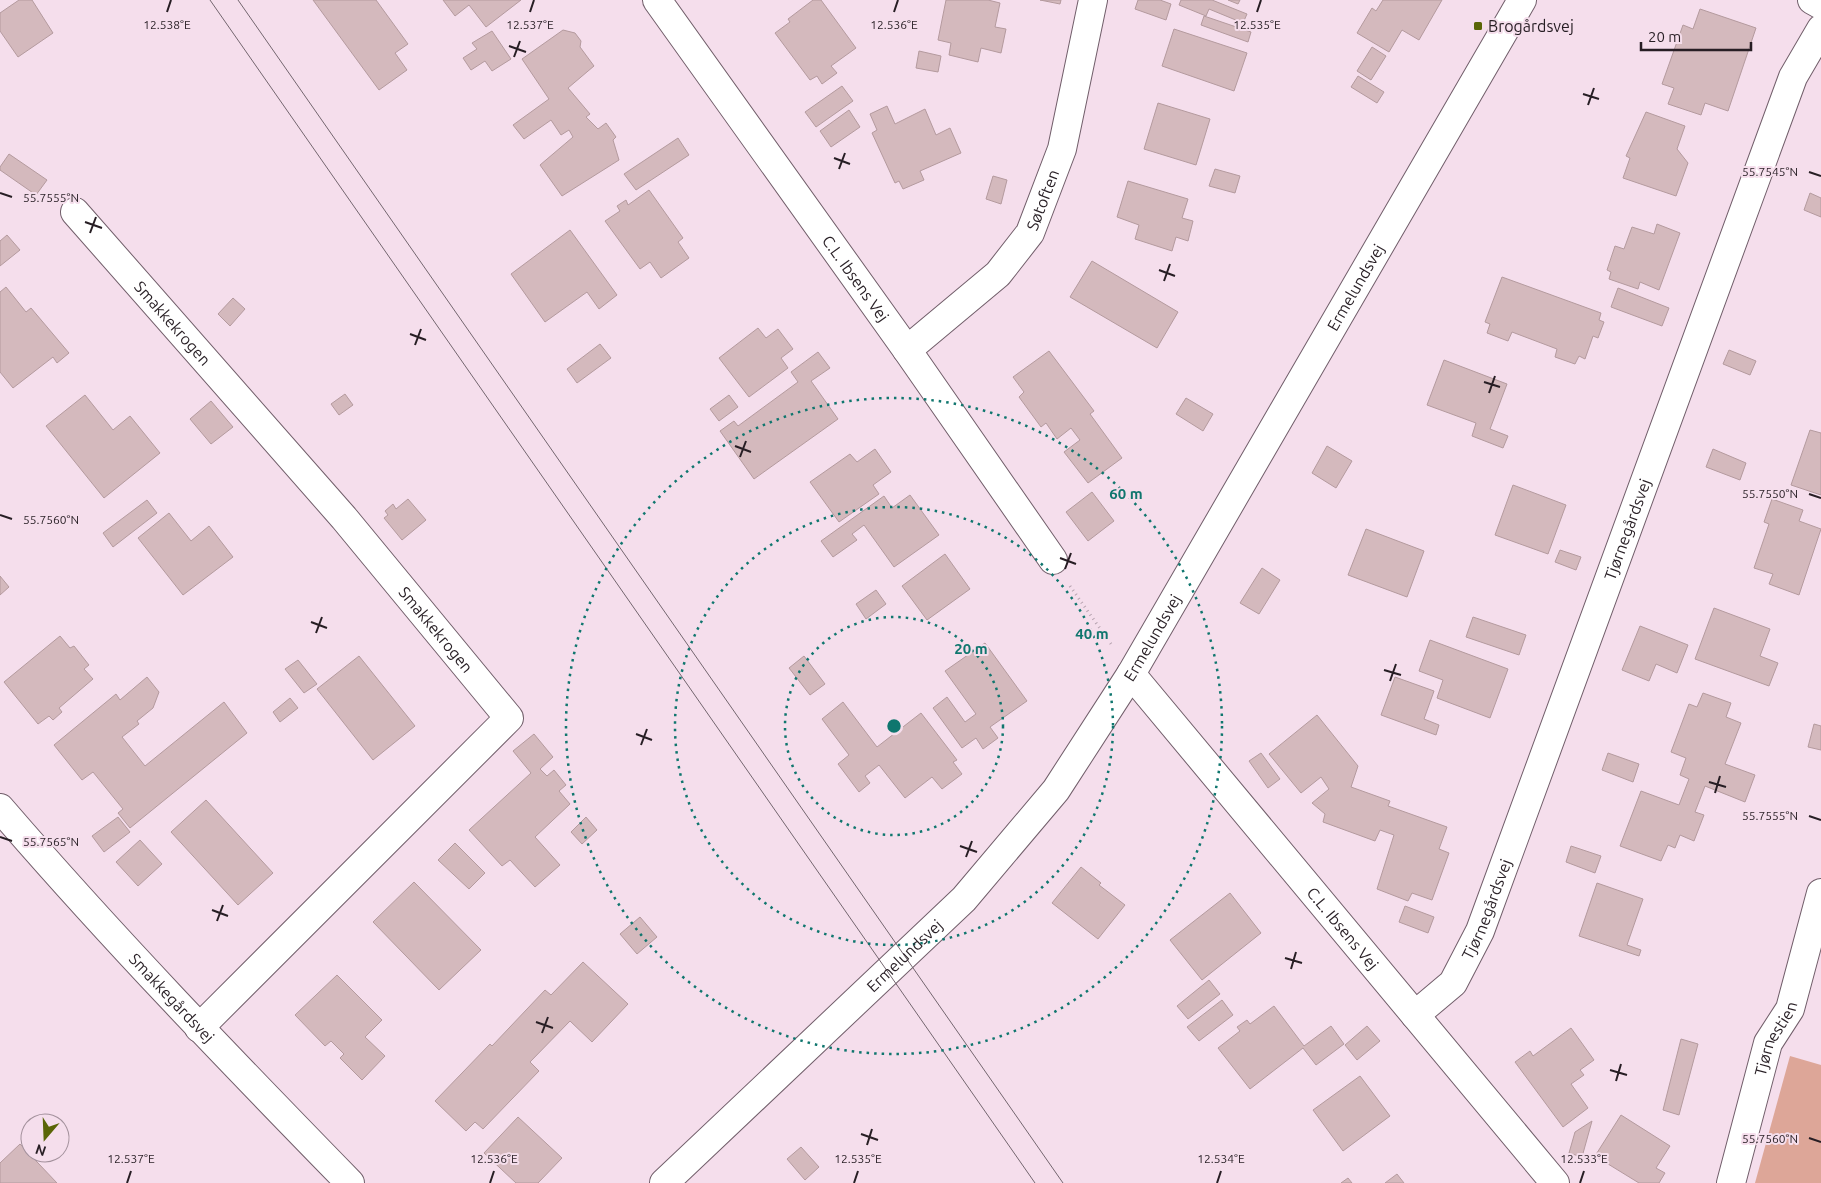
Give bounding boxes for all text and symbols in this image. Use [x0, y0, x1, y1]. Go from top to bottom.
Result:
place label: Brogårdsvej [1488, 17, 1574, 35]
text: 12.538°E [143, 18, 191, 31]
text: 12.537°E [506, 18, 554, 31]
text: 12.536°E [870, 18, 918, 31]
text: 12.535°E [1233, 18, 1281, 31]
marker: Brogårdsvej [1472, 20, 1484, 32]
scale bar [1641, 20, 1751, 52]
text: 20 m [1648, 28, 1681, 45]
text: 55.7545°N [1742, 165, 1798, 178]
street label: Søtoften [1023, 167, 1062, 233]
text: 55.7555°N [23, 191, 79, 204]
street label: C.L. Ibsens Vej [819, 232, 893, 325]
street label: Ermelundsvej [1323, 241, 1387, 334]
street label: Smakkekrogen [131, 277, 214, 369]
street label: Tjørnegårdsvej [1600, 476, 1654, 583]
text: 60 m [1109, 485, 1143, 502]
text: 55.7550°N [1742, 487, 1798, 500]
text: 55.7560°N [23, 513, 79, 526]
street label: Smakkekrogen [395, 583, 477, 676]
street label: Ermelundsvej [1120, 591, 1184, 684]
text: 40 m [1075, 625, 1109, 642]
text: 20 m [954, 640, 988, 657]
centre of rings [885, 717, 903, 735]
text: 55.7555°N [1742, 809, 1798, 822]
text: 55.7565°N [23, 835, 79, 848]
street label: Tjørnegårdsvej [1458, 857, 1515, 962]
street label: C.L. Ibsens Vej [1303, 884, 1382, 973]
street label: Ermelundsvej [863, 916, 946, 995]
street label: Smakkegårdsvej [126, 950, 218, 1046]
street label: Tjørnestien [1751, 1000, 1801, 1078]
north arrow [20, 1113, 70, 1163]
text: 55.7560°N [1742, 1132, 1798, 1145]
text: N [33, 1141, 48, 1160]
text: 12.537°E [107, 1152, 155, 1165]
text: 12.536°E [470, 1152, 518, 1165]
text: 12.535°E [834, 1152, 882, 1165]
text: 12.534°E [1197, 1152, 1245, 1165]
text: 12.533°E [1560, 1152, 1608, 1165]

